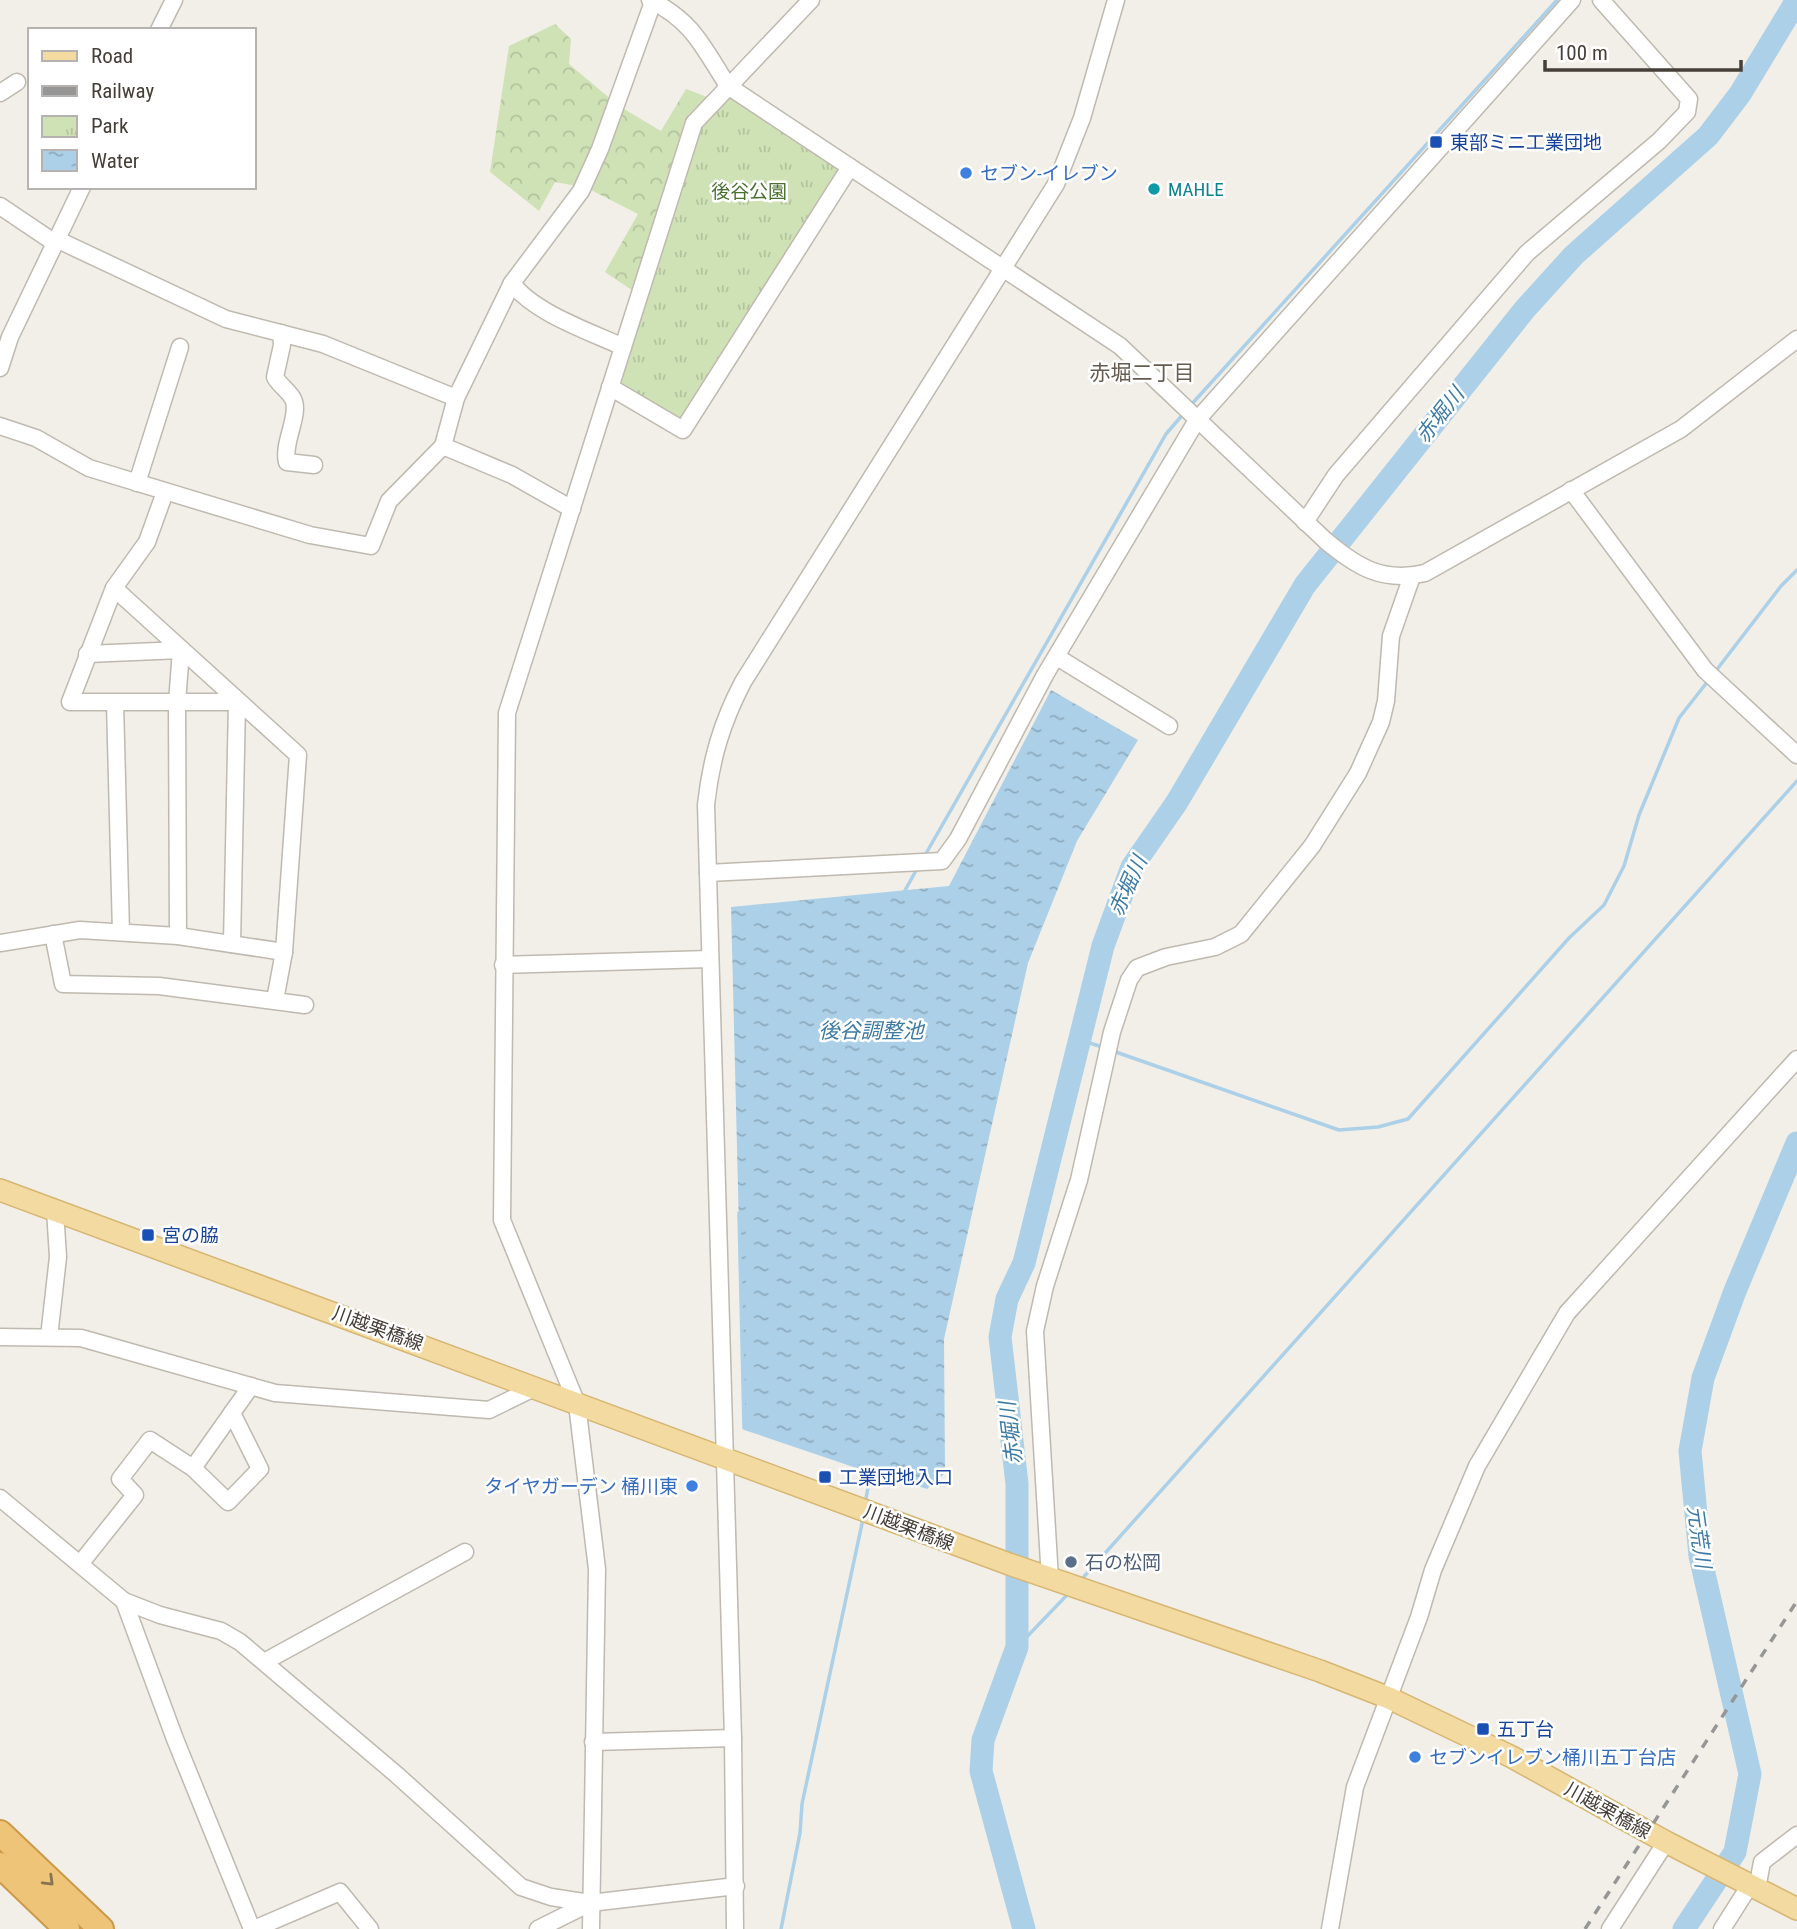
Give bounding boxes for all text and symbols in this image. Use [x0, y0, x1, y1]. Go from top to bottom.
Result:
legend [28, 28, 256, 189]
scale bar [1545, 28, 1741, 72]
text: 100 m [1556, 41, 1608, 65]
text: Road [91, 44, 133, 68]
text: Railway [91, 79, 154, 103]
text: Park [91, 114, 129, 138]
place label: 東部ミニ工業団地 [1450, 131, 1602, 154]
marker: 東部ミニ工業団地 [1428, 134, 1444, 150]
text: Water [91, 149, 139, 173]
place label: セブン-イレブン [980, 162, 1118, 185]
marker: セブン-イレブン [958, 165, 974, 181]
place label: MAHLE [1168, 178, 1224, 201]
park label: 後谷公園 [711, 180, 787, 203]
marker: MAHLE [1146, 181, 1162, 197]
district label: 赤堀二丁目 [1090, 361, 1195, 385]
water label: 赤堀川 [1411, 381, 1470, 447]
water label: 赤堀川 [1104, 851, 1153, 920]
water label: 後谷調整池 [819, 1019, 925, 1043]
place label: 宮の脇 [162, 1224, 219, 1247]
marker: 宮の脇 [140, 1227, 156, 1243]
street label: 川越栗橋線 [329, 1301, 426, 1356]
water label: 赤堀川 [995, 1398, 1027, 1466]
place label: 工業団地入口 [839, 1466, 953, 1489]
marker: 工業団地入口 [817, 1469, 833, 1485]
place label: タイヤガーデン 桶川東 [484, 1475, 678, 1498]
marker: タイヤガーデン 桶川東 [684, 1478, 700, 1494]
street label: 川越栗橋線 [860, 1500, 957, 1555]
water label: 元荒川 [1683, 1504, 1716, 1572]
place label: 石の松岡 [1085, 1551, 1161, 1574]
marker: 石の松岡 [1063, 1554, 1079, 1570]
place label: 五丁台 [1497, 1718, 1554, 1741]
marker: 五丁台 [1475, 1721, 1491, 1737]
place label: セブンイレブン桶川五丁台店 [1429, 1746, 1676, 1769]
marker: セブンイレブン桶川五丁台店 [1407, 1749, 1423, 1765]
street label: 川越栗橋線 [1561, 1777, 1655, 1844]
one-way arrow [41, 1872, 54, 1885]

